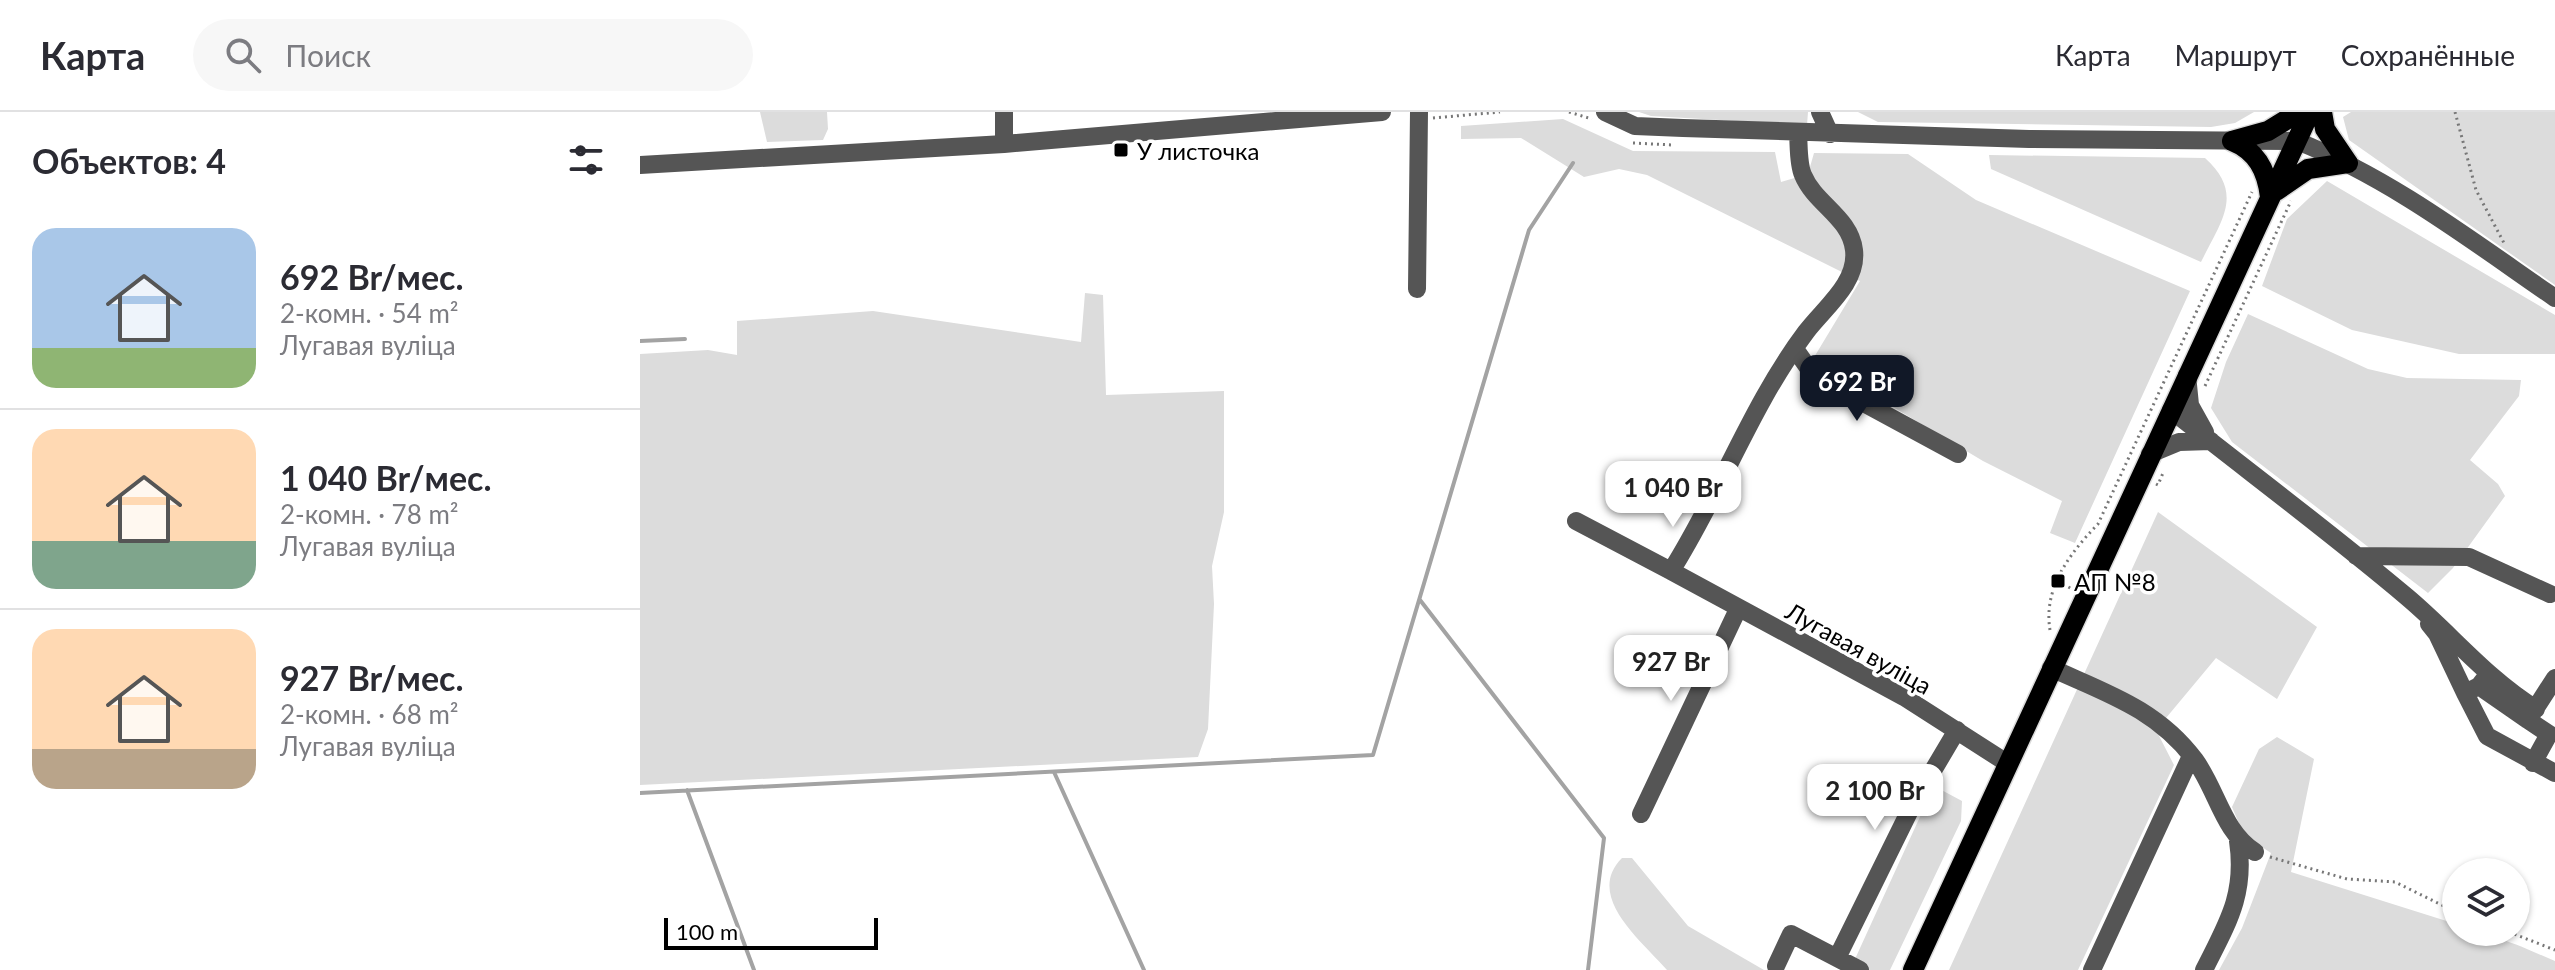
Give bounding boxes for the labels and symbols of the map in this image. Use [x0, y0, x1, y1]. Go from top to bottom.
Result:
place label: У листочка [1137, 136, 1259, 165]
marker: У листочка [1112, 141, 1130, 159]
pin: 692 Br [1792, 355, 1922, 423]
pin: 1 040 Br [1590, 461, 1756, 529]
place label: АП №8 [2074, 567, 2156, 596]
marker: АП №8 [2049, 572, 2067, 590]
street label: Лугавая вуліца [1780, 596, 1937, 700]
pin: 927 Br [1606, 635, 1736, 703]
pin: 2 100 Br [1792, 764, 1958, 832]
scale bar [664, 914, 878, 950]

